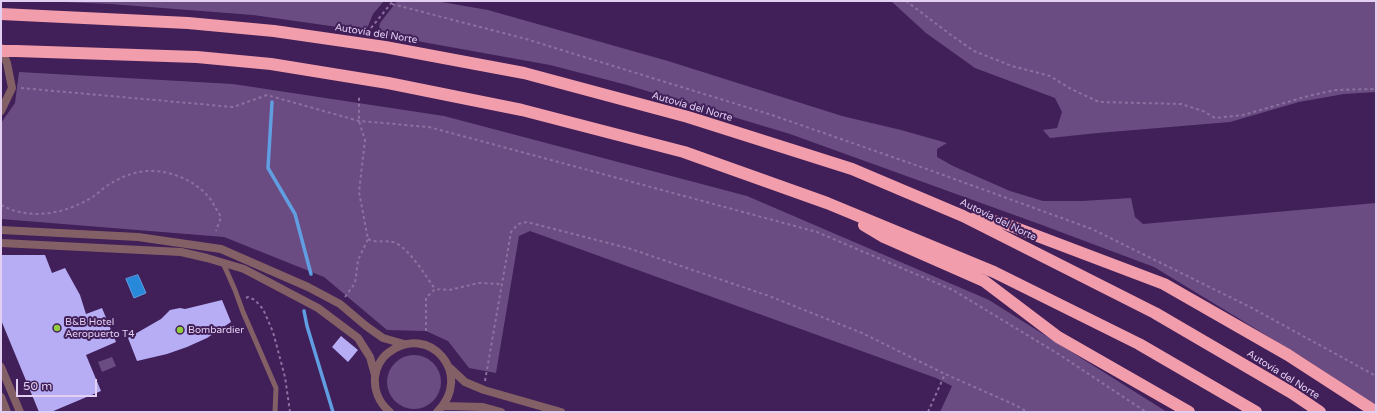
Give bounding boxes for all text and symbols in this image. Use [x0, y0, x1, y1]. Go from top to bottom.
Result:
street label: Autovía del Norte [334, 22, 418, 46]
street label: Autovía del Norte [650, 90, 734, 124]
street label: Autovía del Norte [958, 196, 1038, 244]
place label: B&B Hotel Aeropuerto T4 [65, 316, 134, 340]
marker: B&B Hotel Aeropuerto T4 [52, 323, 62, 333]
place label: Bombardier [188, 324, 244, 336]
marker: Bombardier [175, 325, 185, 335]
street label: Autovía del Norte [1244, 348, 1322, 402]
scale bar [18, 371, 99, 397]
text: 50 m [23, 379, 52, 393]

